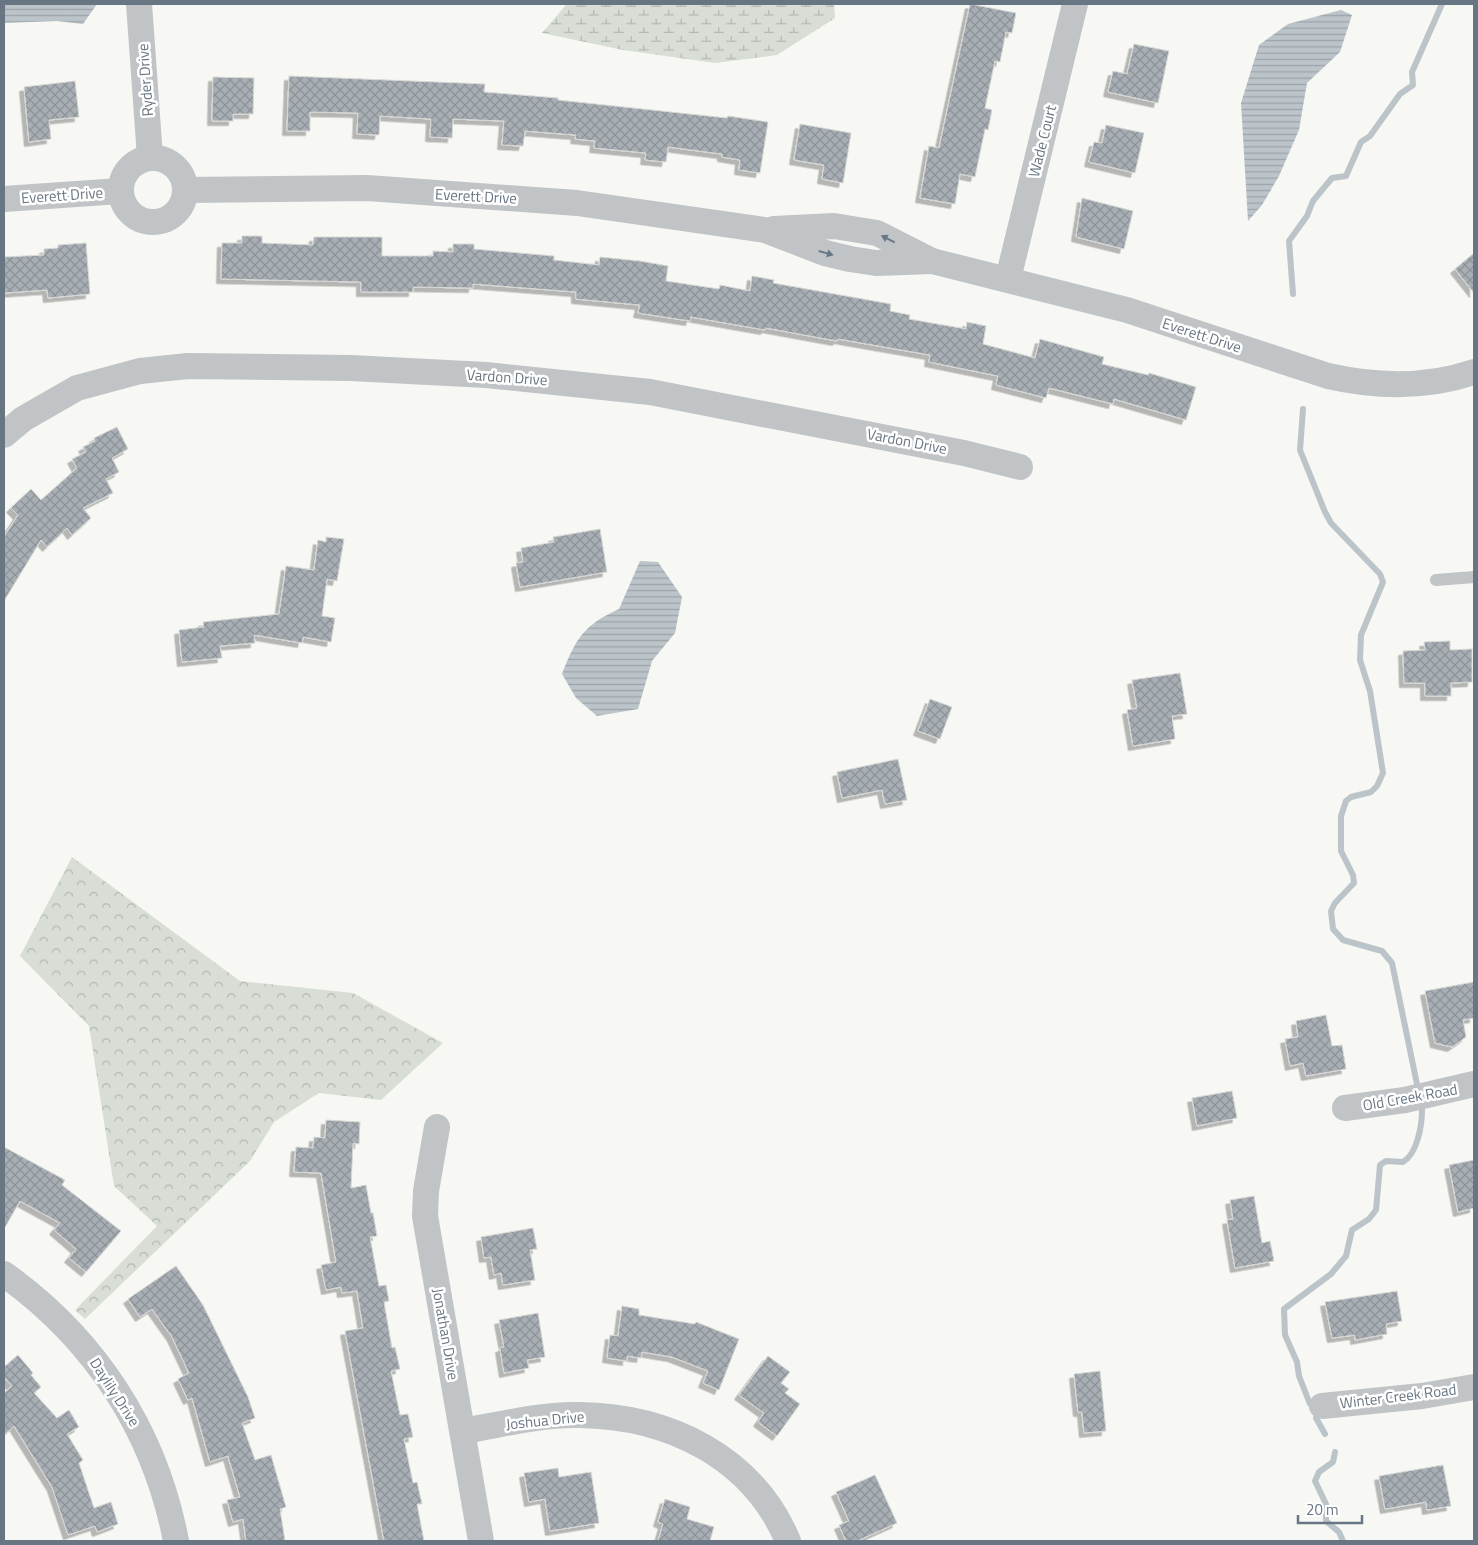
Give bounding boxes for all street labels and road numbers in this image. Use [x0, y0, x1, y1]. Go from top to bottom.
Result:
street label: Ryder Drive [131, 43, 159, 117]
street label: Wade Court [1022, 102, 1062, 180]
street label: Everett Drive [20, 181, 104, 209]
street label: Everett Drive [434, 182, 518, 210]
street label: Everett Drive [1159, 311, 1245, 359]
street label: Vardon Drive [466, 363, 548, 391]
street label: Vardon Drive [865, 422, 949, 460]
street label: Old Creek Road [1361, 1077, 1459, 1117]
street label: Jonathan Drive [427, 1286, 465, 1382]
street label: Daylily Drive [84, 1353, 146, 1431]
street label: Winter Creek Road [1338, 1377, 1458, 1415]
street label: Joshua Drive [505, 1404, 585, 1436]

